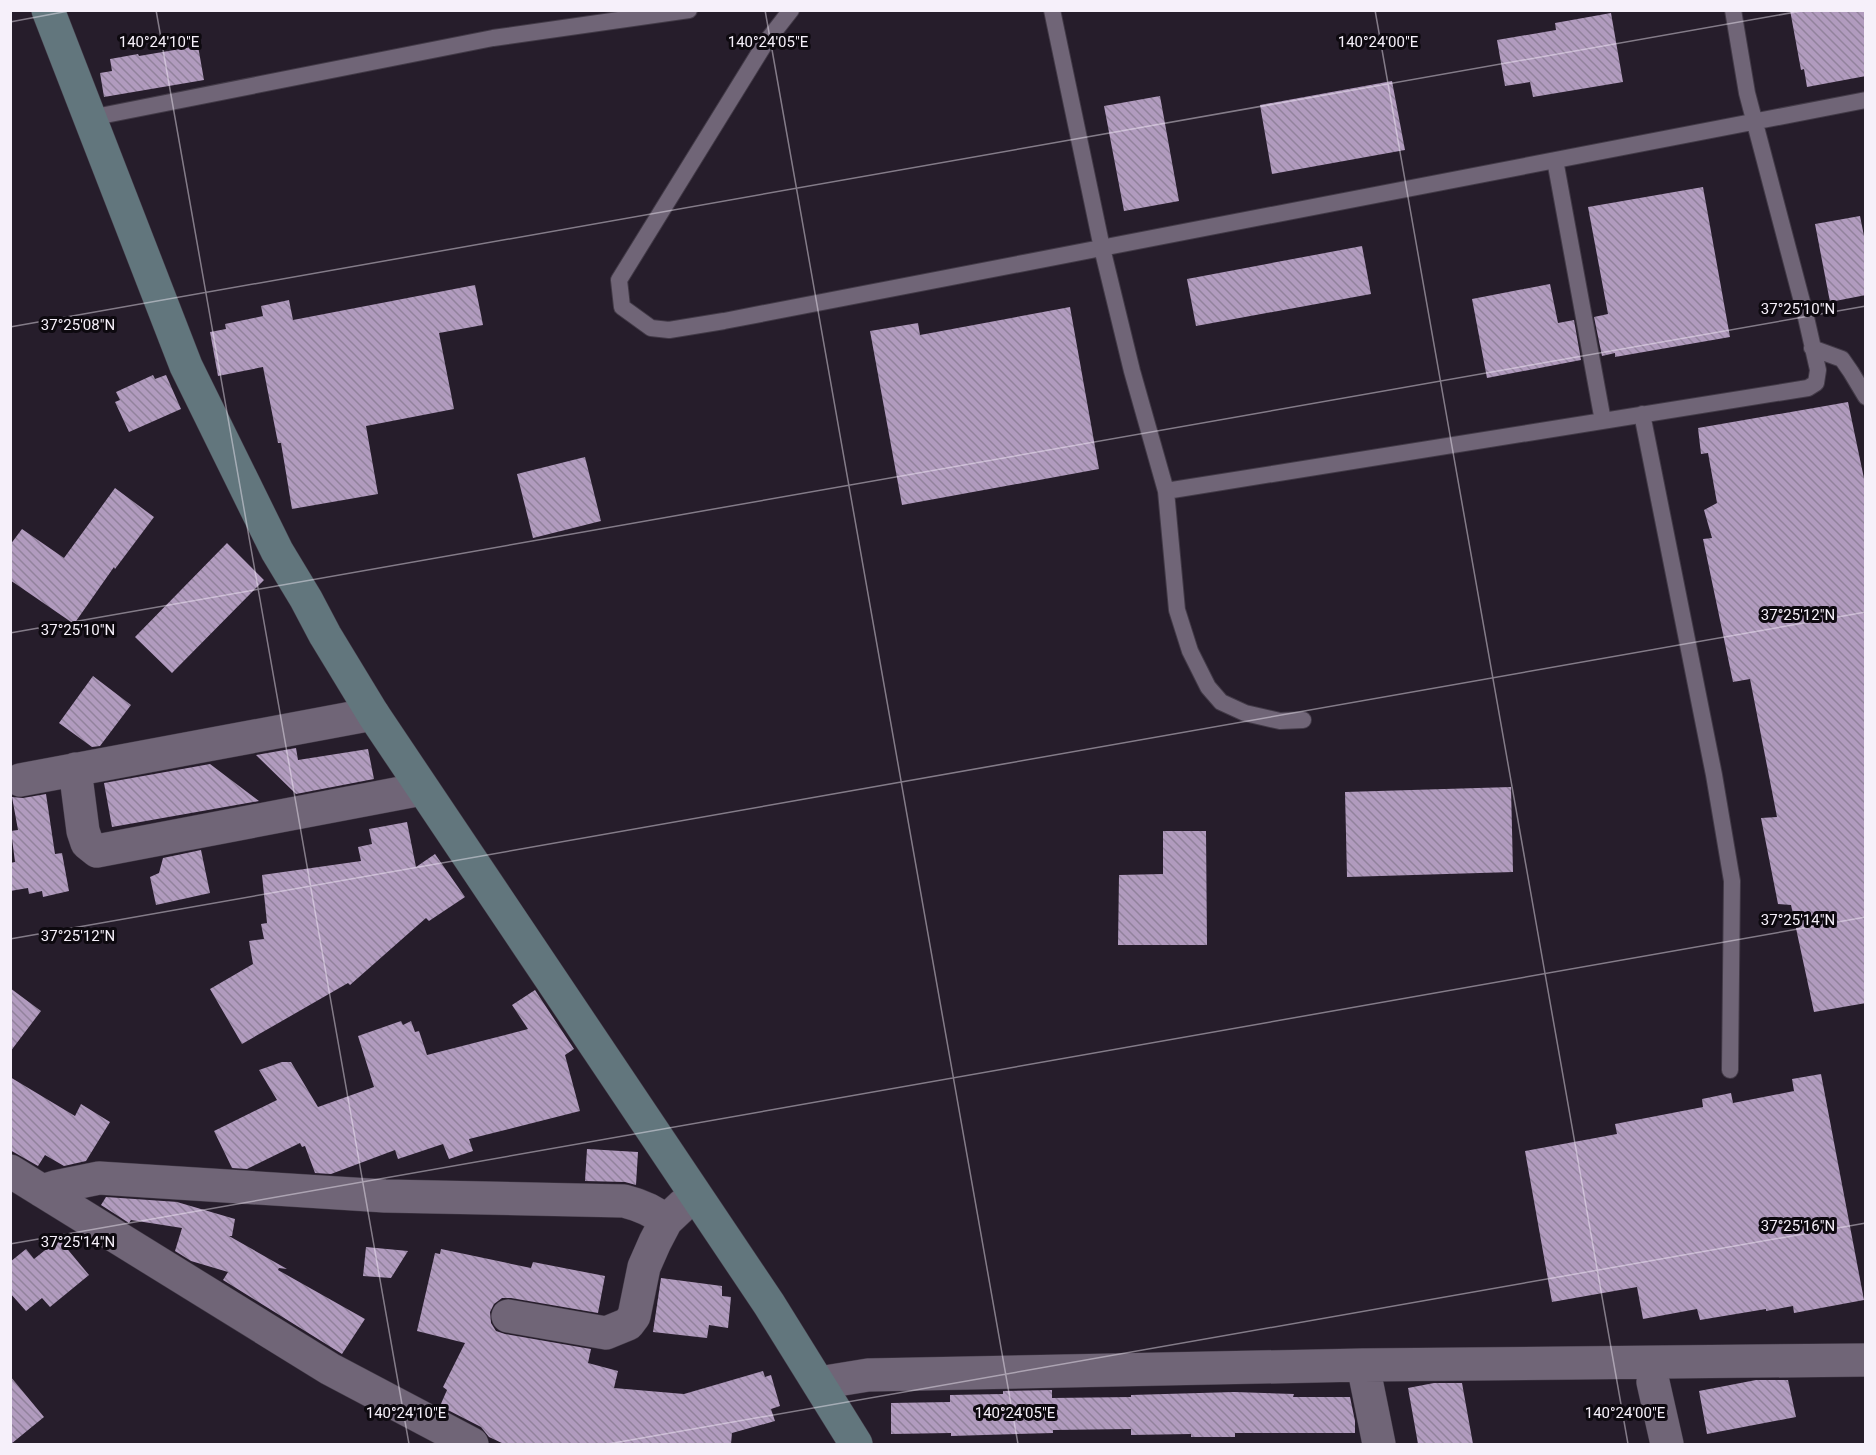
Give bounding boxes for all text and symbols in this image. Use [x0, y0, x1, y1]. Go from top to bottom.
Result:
text: 140°24'10"E [119, 33, 200, 51]
text: 140°24'05"E [728, 33, 809, 51]
text: 140°24'00"E [1338, 33, 1419, 51]
text: 37°25'10"N [1761, 300, 1835, 318]
text: 37°25'08"N [41, 316, 115, 334]
text: 37°25'12"N [1761, 606, 1835, 624]
text: 37°25'10"N [41, 621, 115, 639]
text: 37°25'14"N [1761, 911, 1835, 929]
text: 37°25'12"N [41, 927, 115, 945]
text: 37°25'16"N [1761, 1217, 1835, 1235]
text: 37°25'14"N [41, 1233, 115, 1251]
text: 140°24'10"E [366, 1404, 447, 1422]
text: 140°24'05"E [975, 1404, 1056, 1422]
text: 140°24'00"E [1585, 1404, 1666, 1422]

